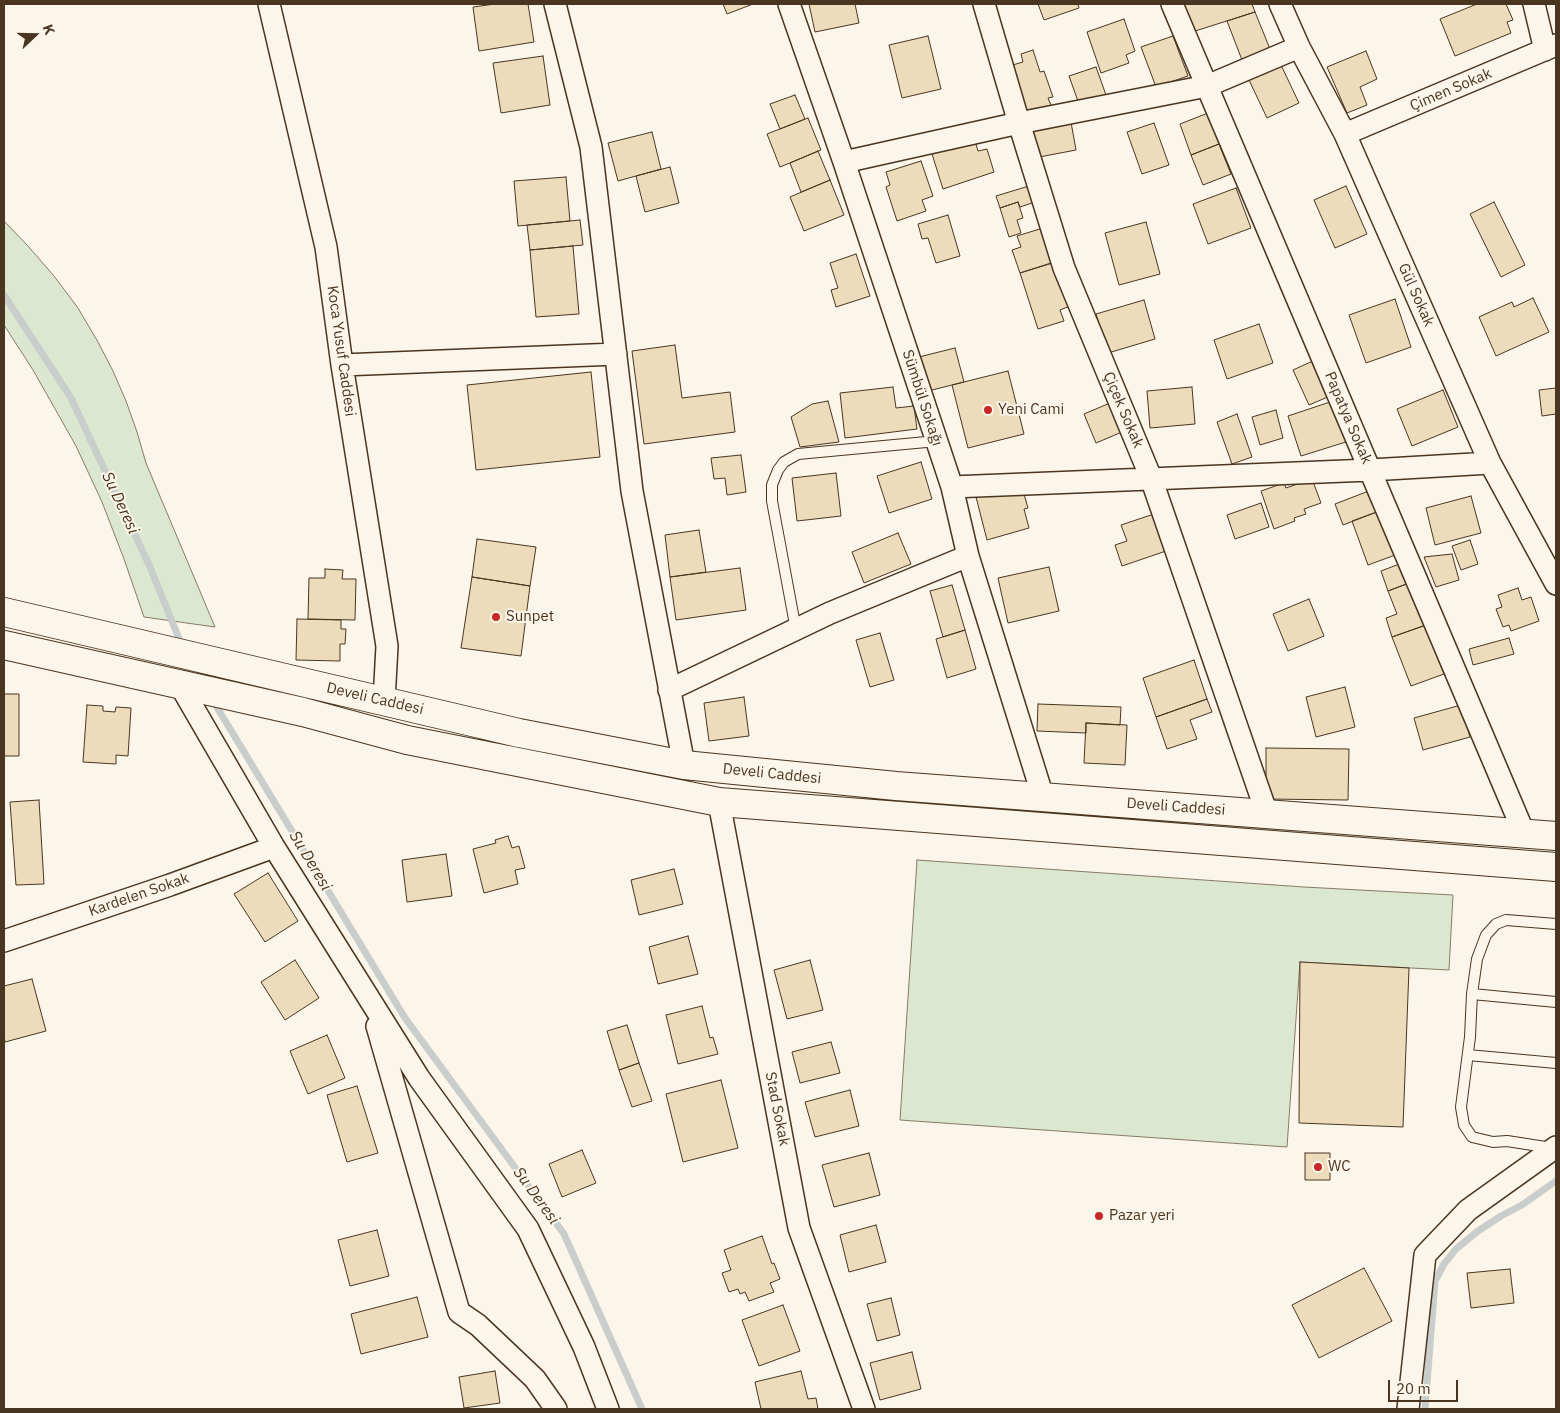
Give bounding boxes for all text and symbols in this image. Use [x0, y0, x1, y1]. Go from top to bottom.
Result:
north arrow [10, 10, 60, 60]
text: K [39, 22, 59, 37]
street label: Çimen Sokak [1407, 65, 1495, 115]
street label: Gül Sokak [1394, 261, 1438, 329]
street label: Koca Yusuf Caddesi [323, 284, 359, 418]
street label: Sümbül Sokağı [898, 348, 946, 448]
street label: Çiçek Sokak [1099, 369, 1147, 451]
street label: Papatya Sokak [1320, 369, 1376, 467]
place label: Yeni Cami [998, 401, 1064, 419]
marker: Yeni Cami [982, 404, 994, 416]
water label: Su Deresi [97, 469, 143, 537]
place label: Sunpet [506, 608, 554, 626]
marker: Sunpet [490, 611, 502, 623]
street label: Develi Caddesi [325, 679, 425, 719]
street label: Develi Caddesi [722, 760, 822, 788]
street label: Develi Caddesi [1126, 795, 1226, 819]
water label: Su Deresi [285, 828, 335, 894]
street label: Kardelen Sokak [86, 869, 192, 921]
street label: Stad Sokak [761, 1070, 793, 1148]
place label: WC [1328, 1158, 1351, 1176]
marker: WC [1312, 1161, 1324, 1173]
water label: Su Deresi [509, 1164, 563, 1228]
place label: Pazar yeri [1109, 1207, 1175, 1225]
marker: Pazar yeri [1093, 1210, 1105, 1222]
scale bar [1390, 1370, 1460, 1402]
text: 20 m [1396, 1379, 1431, 1398]

